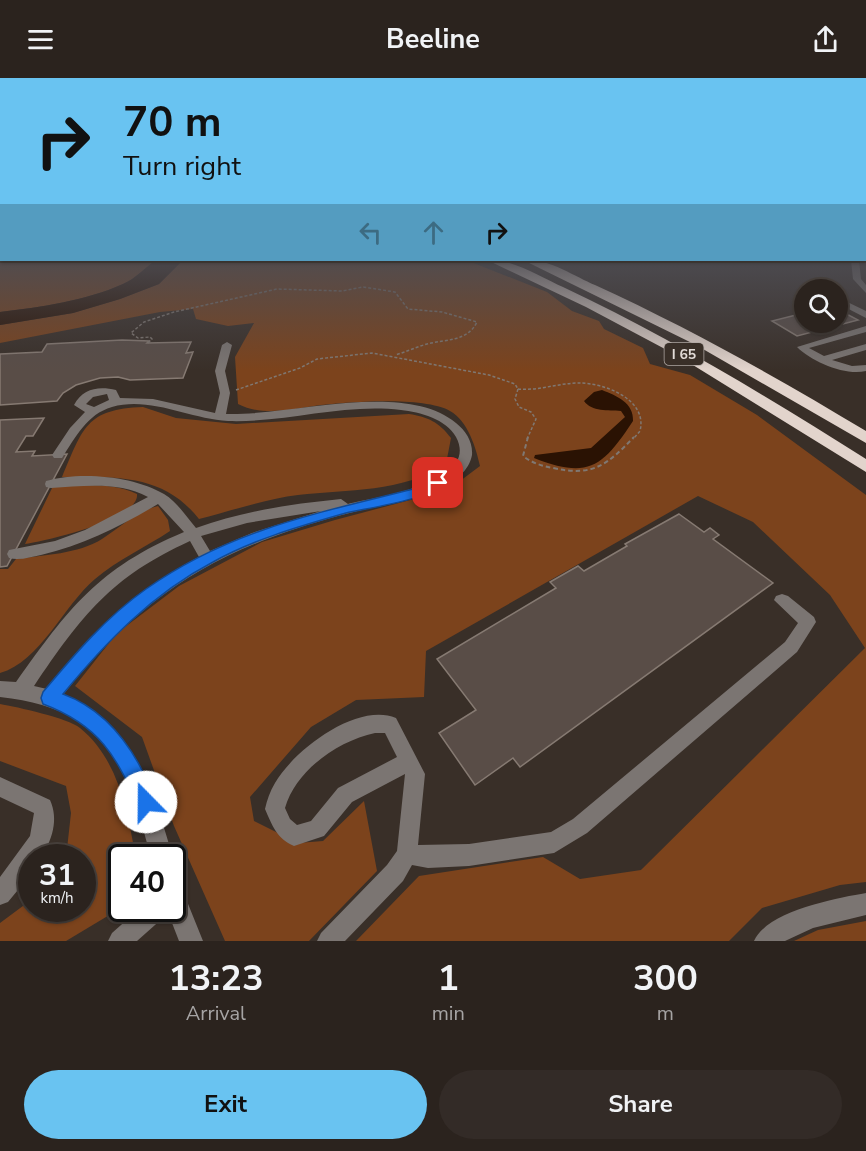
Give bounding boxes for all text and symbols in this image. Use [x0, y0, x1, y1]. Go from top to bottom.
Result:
text: Beeline [386, 21, 480, 58]
icon: menu [24, 23, 57, 56]
icon: share [809, 23, 842, 56]
text: 70 m [123, 94, 222, 151]
icon: right [24, 102, 102, 180]
text: Turn right [123, 148, 241, 185]
icon: left [354, 216, 387, 249]
icon: ahead [417, 216, 450, 249]
icon: right [480, 216, 513, 249]
map controls [794, 279, 848, 333]
button: search [794, 279, 848, 333]
road number: I 65 [664, 343, 704, 365]
pin [412, 457, 463, 508]
icon: arrive [421, 466, 454, 499]
position arrow [114, 770, 178, 834]
speed limit sign: 40 [108, 844, 186, 922]
text: 31 [39, 855, 75, 896]
text: km/h [40, 888, 74, 908]
text: 13:23 [168, 954, 264, 1003]
text: 1 [437, 954, 459, 1003]
text: 300 [633, 954, 698, 1003]
text: Arrival [186, 1000, 246, 1027]
text: min [432, 1000, 465, 1027]
text: m [657, 1000, 674, 1027]
button: Exit [24, 1070, 427, 1139]
button: Share [439, 1070, 842, 1139]

